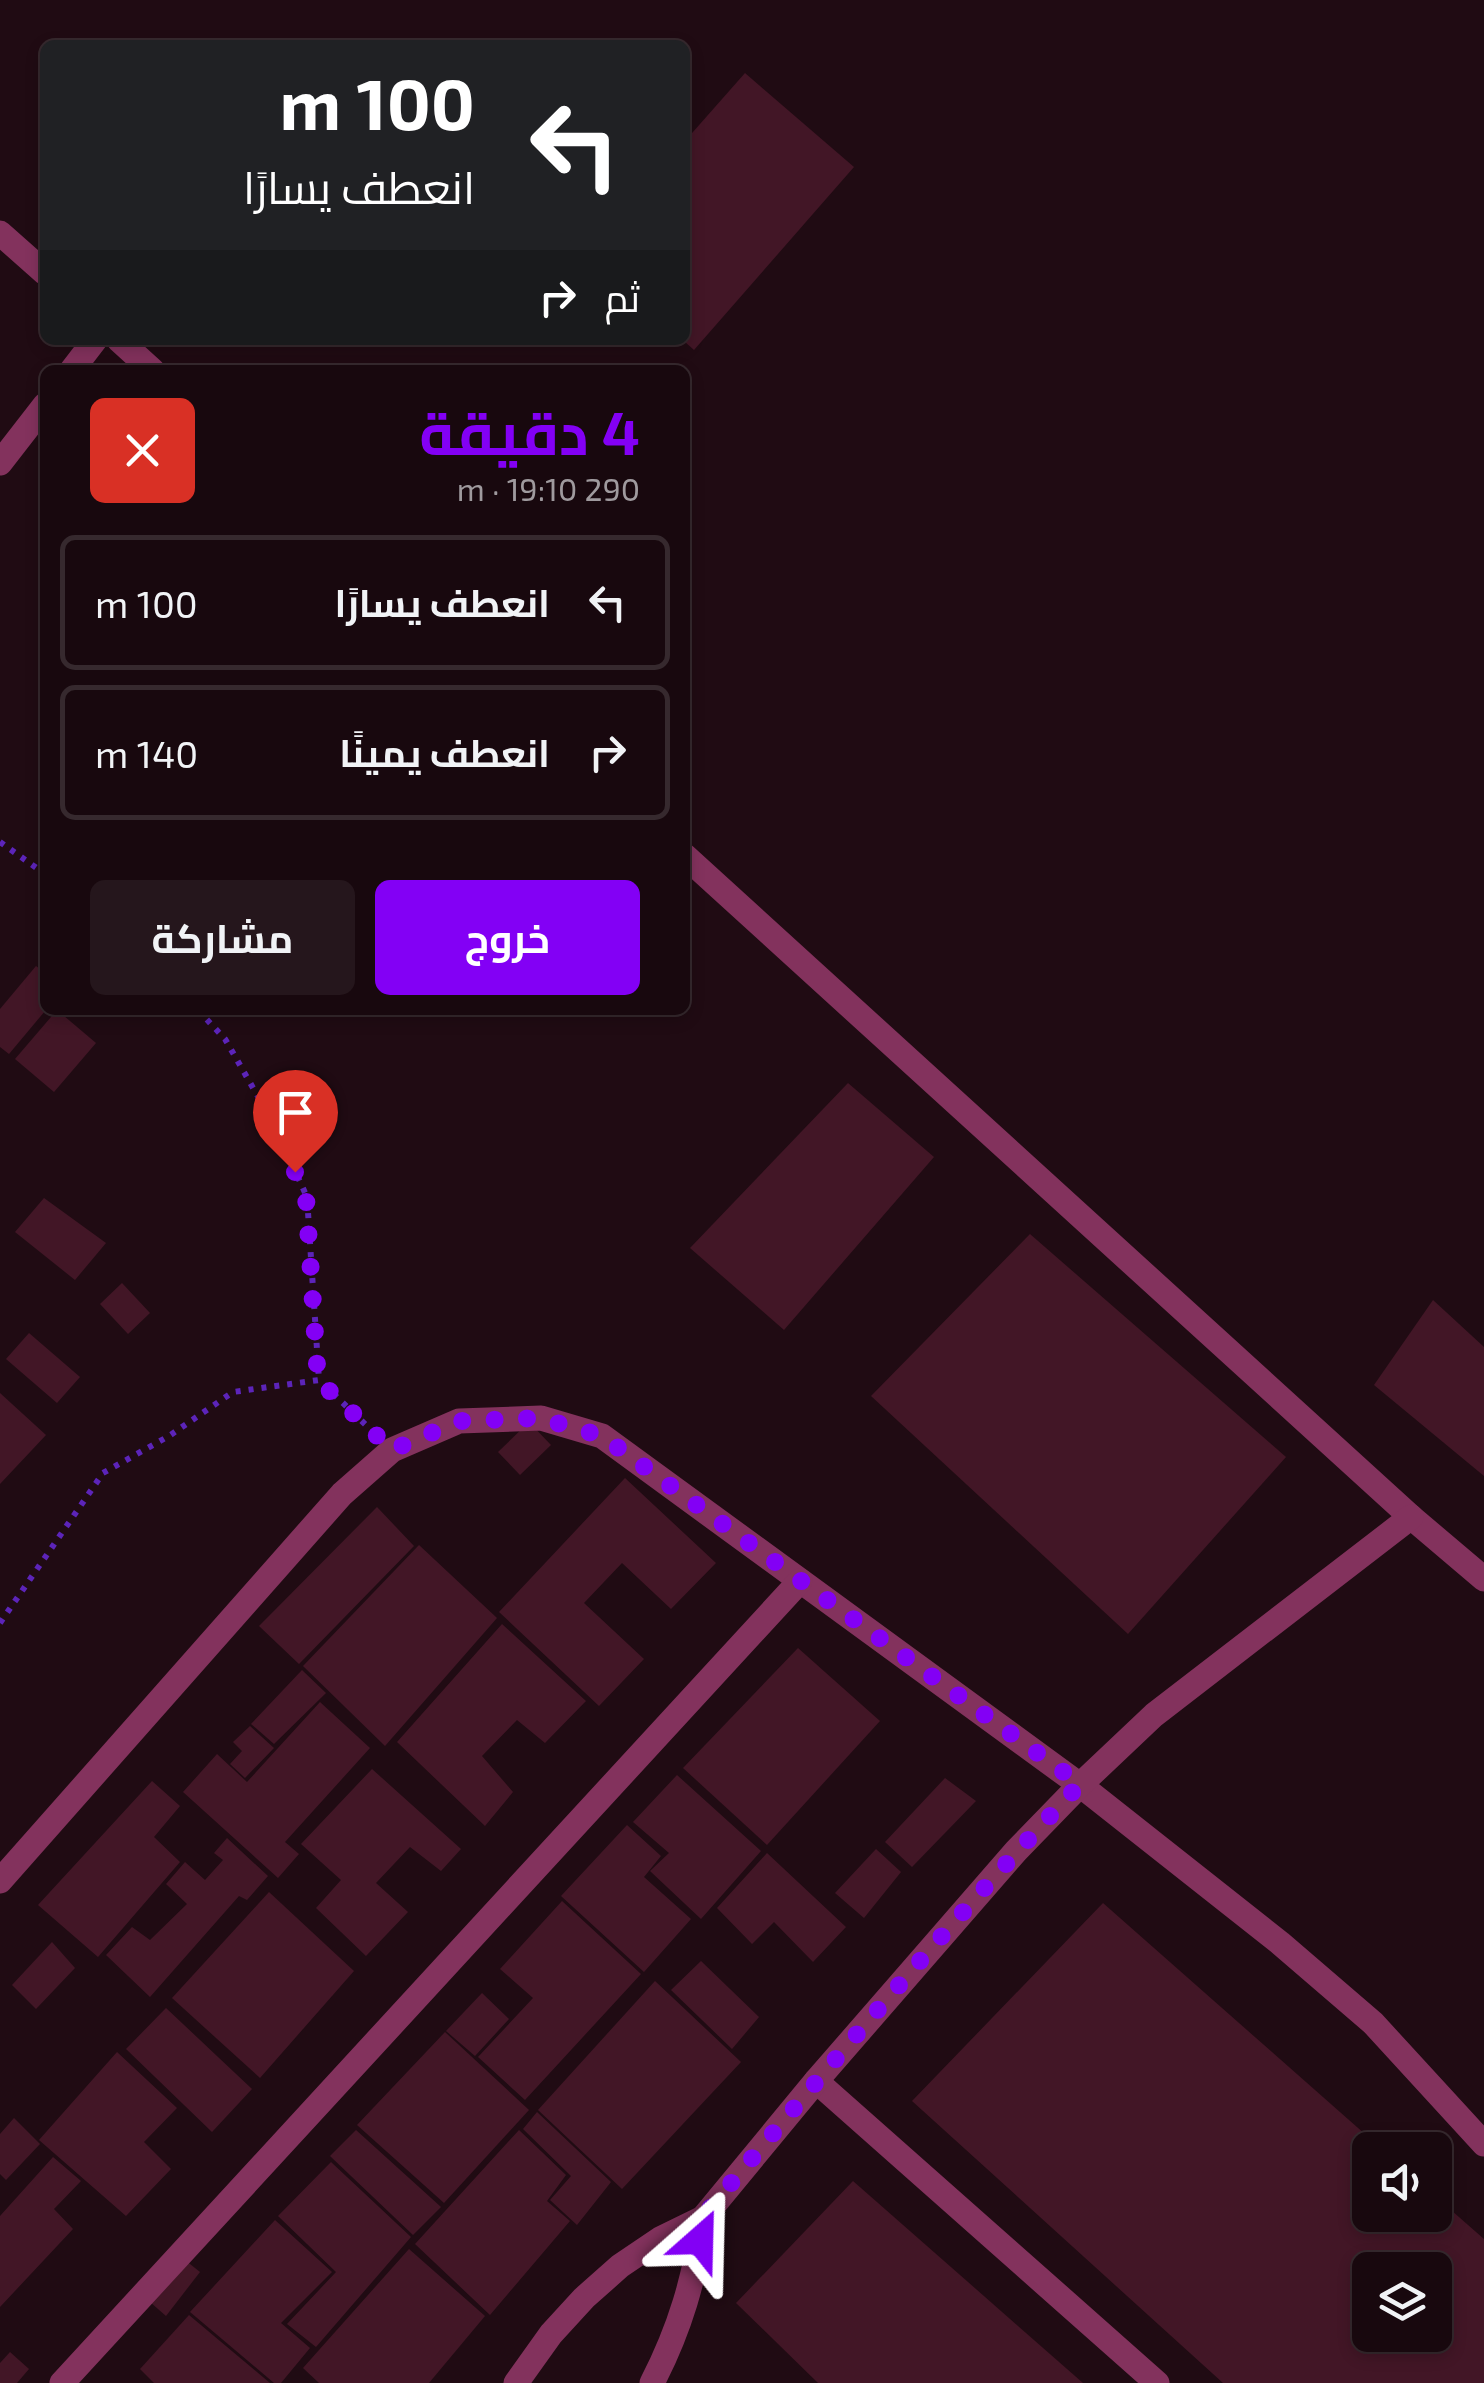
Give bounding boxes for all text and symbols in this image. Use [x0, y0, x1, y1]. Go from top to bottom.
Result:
text: 100 m [280, 60, 475, 144]
icon: left [510, 80, 640, 210]
text: انعطف يسارًا [243, 159, 475, 213]
icon: right [530, 270, 585, 325]
text: ثم [605, 274, 640, 320]
text: 4 دقيقة [419, 395, 640, 467]
button: close [90, 398, 195, 503]
text: 290 m · 19:10 [457, 469, 640, 507]
icon: left [580, 575, 635, 630]
text: انعطف يسارًا [335, 579, 550, 625]
text: 100 m [95, 580, 198, 626]
icon: right [580, 725, 635, 780]
text: انعطف يمينًا [339, 729, 550, 775]
text: 140 m [95, 730, 198, 776]
button: مشاركة [90, 880, 355, 995]
button: خروج [375, 880, 640, 995]
pin [253, 1070, 338, 1173]
icon: arrive [268, 1085, 323, 1140]
map controls [1352, 2132, 1452, 2352]
button: sound [1352, 2132, 1452, 2232]
position arrow [648, 2188, 752, 2292]
button: layers [1352, 2252, 1452, 2352]

